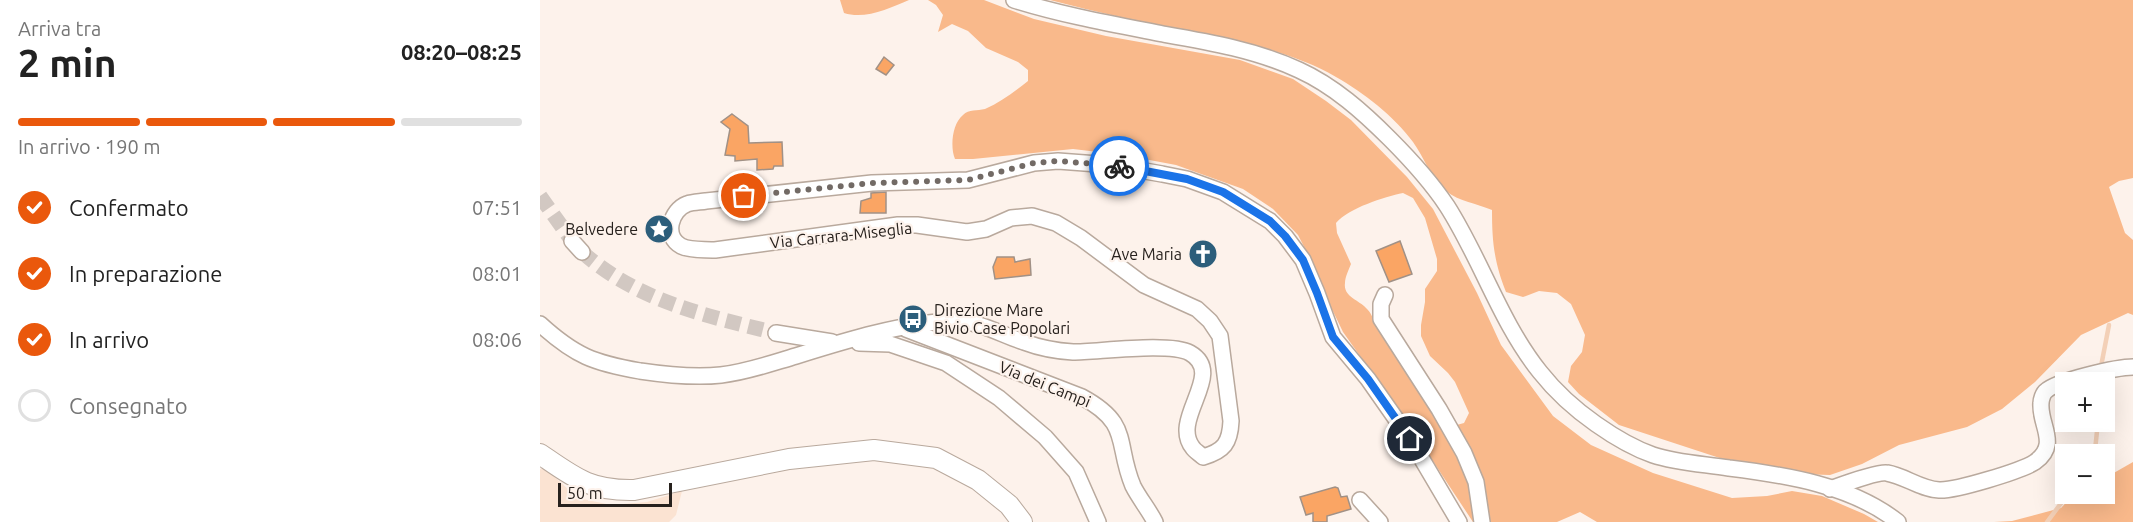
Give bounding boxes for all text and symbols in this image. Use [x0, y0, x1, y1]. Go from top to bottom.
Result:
text: Arriva tra [18, 17, 101, 40]
text: 08:20–08:25 [401, 39, 522, 64]
text: 2 min [18, 41, 117, 84]
text: In arrivo · 190 m [18, 135, 161, 158]
courier [1089, 136, 1149, 196]
icon: bike [1103, 150, 1136, 183]
pin [718, 170, 769, 221]
icon: bag [727, 179, 760, 212]
icon: check [18, 191, 51, 224]
text: Confermato [69, 195, 189, 220]
text: 07:51 [472, 196, 522, 219]
place icon: Belvedere [643, 213, 675, 245]
street label: Via Carrara-Miseglia [769, 219, 913, 251]
place label: Belvedere [565, 220, 638, 238]
church icon: Ave Maria [1187, 238, 1219, 270]
place label: Ave Maria [1111, 245, 1182, 263]
icon: check [18, 257, 51, 290]
text: In preparazione [69, 261, 222, 286]
text: 08:01 [472, 262, 522, 285]
place label: Direzione Mare Bivio Case Popolari [934, 301, 1070, 337]
bus stop icon: Direzione Mare Bivio Case Popolari [897, 303, 929, 335]
icon: check [18, 323, 51, 356]
text: In arrivo [69, 327, 149, 352]
text: 08:06 [472, 328, 522, 351]
street label: Via dei Campi [997, 357, 1093, 411]
map controls [2055, 372, 2115, 504]
button: + [2055, 372, 2115, 432]
text: Consegnato [69, 393, 188, 418]
pin [1384, 413, 1435, 464]
icon: home [1393, 422, 1426, 455]
button: − [2055, 444, 2115, 504]
scale bar [558, 480, 672, 508]
text: 50 m [567, 484, 603, 502]

